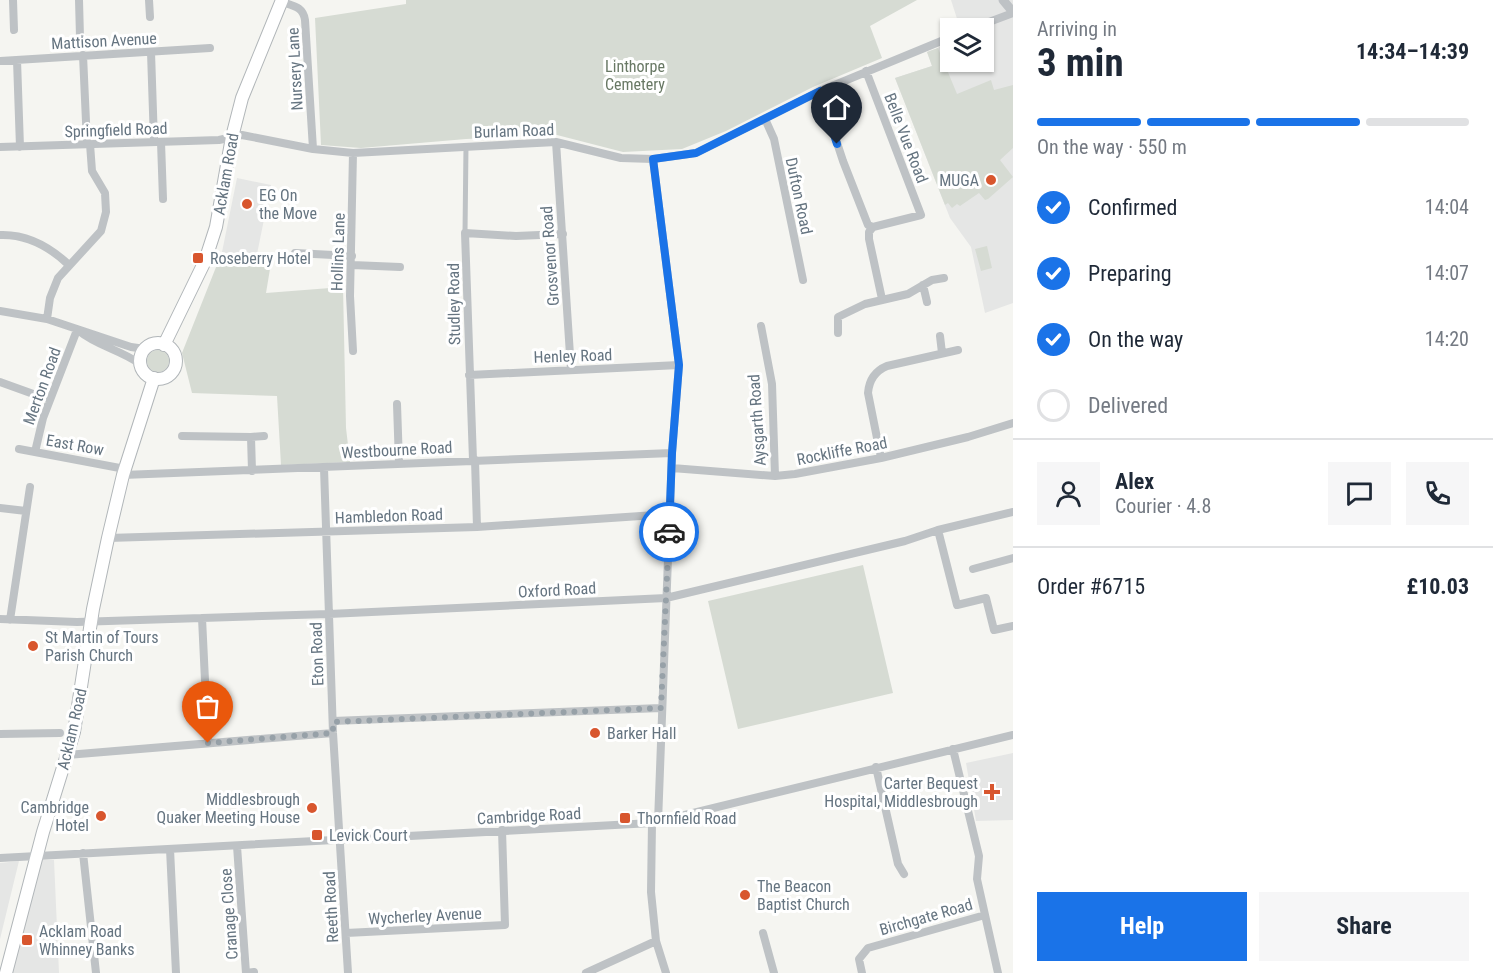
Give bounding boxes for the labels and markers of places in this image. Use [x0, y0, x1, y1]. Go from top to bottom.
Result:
pin [811, 82, 862, 144]
place label: MUGA [939, 171, 979, 190]
marker: MUGA [984, 173, 998, 187]
place label: EG On the Move [259, 186, 317, 223]
marker: EG On the Move [240, 197, 254, 211]
place label: Roseberry Hotel [210, 249, 311, 268]
marker: Roseberry Hotel [191, 251, 205, 265]
place label: St Martin of Tours Parish Church [45, 628, 159, 665]
marker: St Martin of Tours Parish Church [26, 639, 40, 653]
pin [182, 681, 233, 743]
place label: Barker Hall [607, 724, 676, 743]
marker: Barker Hall [588, 726, 602, 740]
place label: Carter Bequest Hospital, Middlesbrough [824, 774, 978, 811]
marker: Carter Bequest Hospital, Middlesbrough [983, 783, 1001, 801]
place label: Middlesbrough Quaker Meeting House [157, 790, 300, 827]
place label: Cambridge Hotel [20, 798, 89, 835]
marker: Middlesbrough Quaker Meeting House [305, 801, 319, 815]
marker: Cambridge Hotel [94, 809, 108, 823]
place label: Thornfield Road [637, 809, 736, 828]
marker: Thornfield Road [618, 811, 632, 825]
place label: Levick Court [329, 826, 408, 845]
marker: Levick Court [310, 828, 324, 842]
place label: The Beacon Baptist Church [757, 877, 850, 914]
marker: The Beacon Baptist Church [738, 888, 752, 902]
place label: Acklam Road Whinney Banks [39, 922, 134, 959]
marker: Acklam Road Whinney Banks [20, 933, 34, 947]

